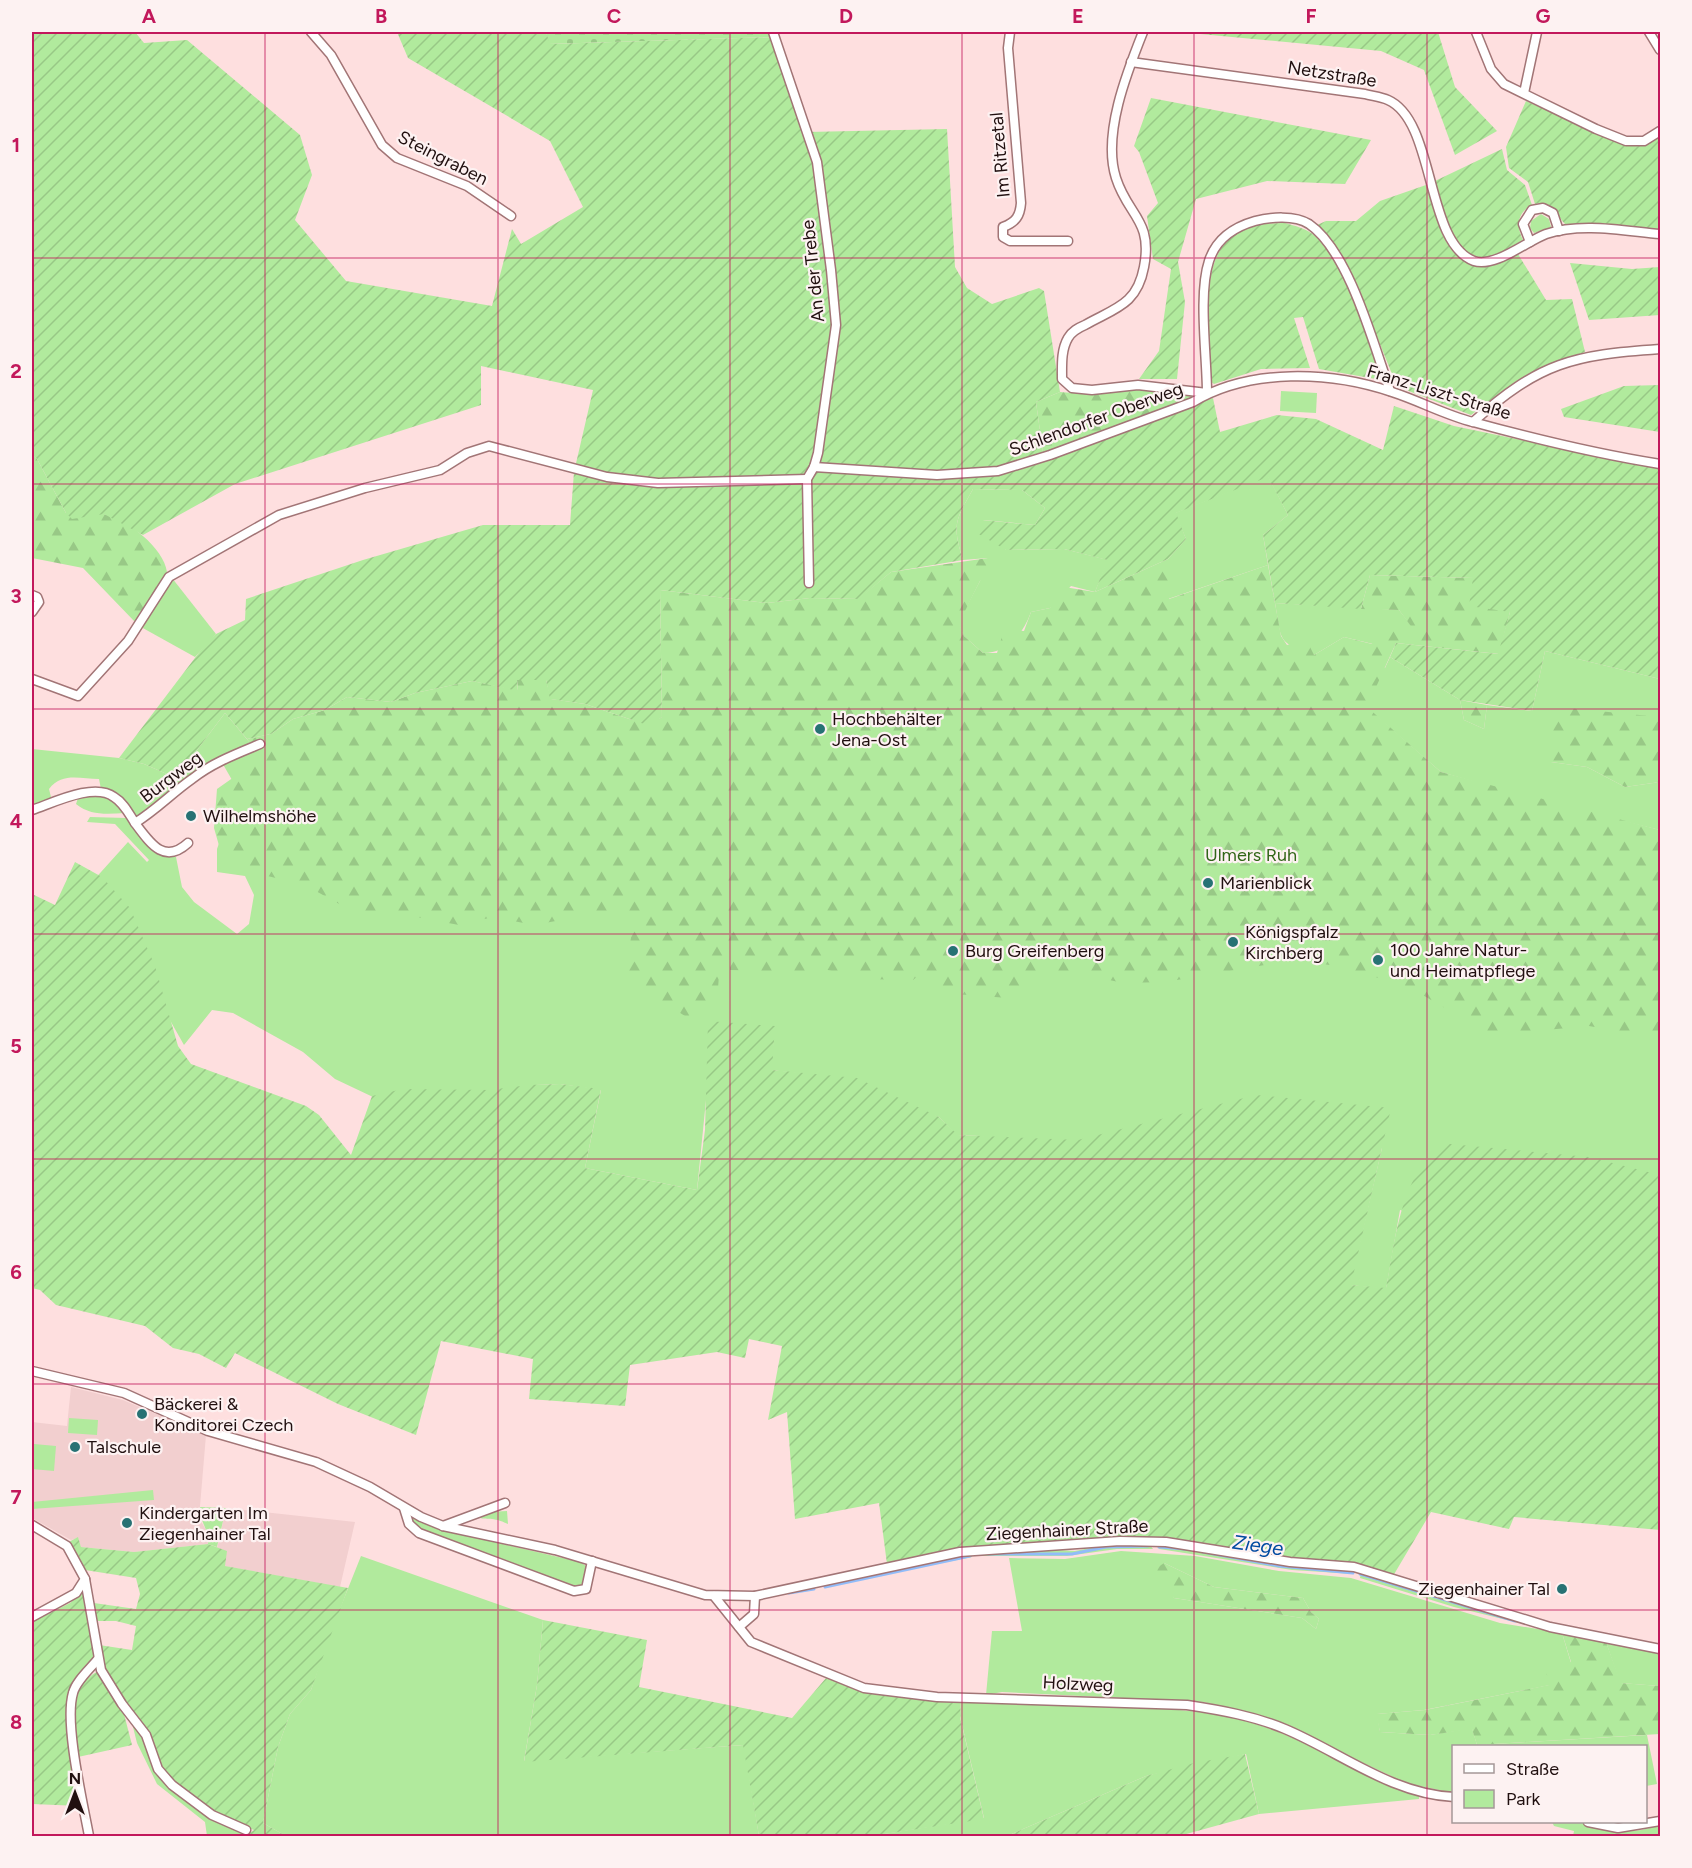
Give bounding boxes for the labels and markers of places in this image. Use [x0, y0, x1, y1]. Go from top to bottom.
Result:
place label: Hochbehälter Jena-Ost [832, 708, 942, 751]
marker: Hochbehälter Jena-Ost [813, 722, 827, 736]
place label: Wilhelmshöhe [203, 805, 316, 827]
marker: Wilhelmshöhe [184, 809, 198, 823]
place label: Marienblick [1220, 872, 1312, 894]
marker: Marienblick [1201, 876, 1215, 890]
place label: Königspfalz Kirchberg [1245, 921, 1339, 964]
marker: Königspfalz Kirchberg [1226, 935, 1240, 949]
place label: 100 Jahre Natur- und Heimatpflege [1390, 939, 1536, 982]
place label: Burg Greifenberg [965, 940, 1104, 962]
marker: Burg Greifenberg [946, 944, 960, 958]
marker: 100 Jahre Natur- und Heimatpflege [1371, 953, 1385, 967]
place label: Bäckerei & Konditorei Czech [154, 1393, 293, 1436]
marker: Bäckerei & Konditorei Czech [135, 1407, 149, 1421]
place label: Talschule [87, 1436, 161, 1458]
marker: Talschule [68, 1440, 82, 1454]
place label: Kindergarten Im Ziegenhainer Tal [139, 1502, 271, 1545]
marker: Kindergarten Im Ziegenhainer Tal [120, 1516, 134, 1530]
place label: Ziegenhainer Tal [1418, 1578, 1550, 1600]
marker: Ziegenhainer Tal [1555, 1582, 1569, 1596]

